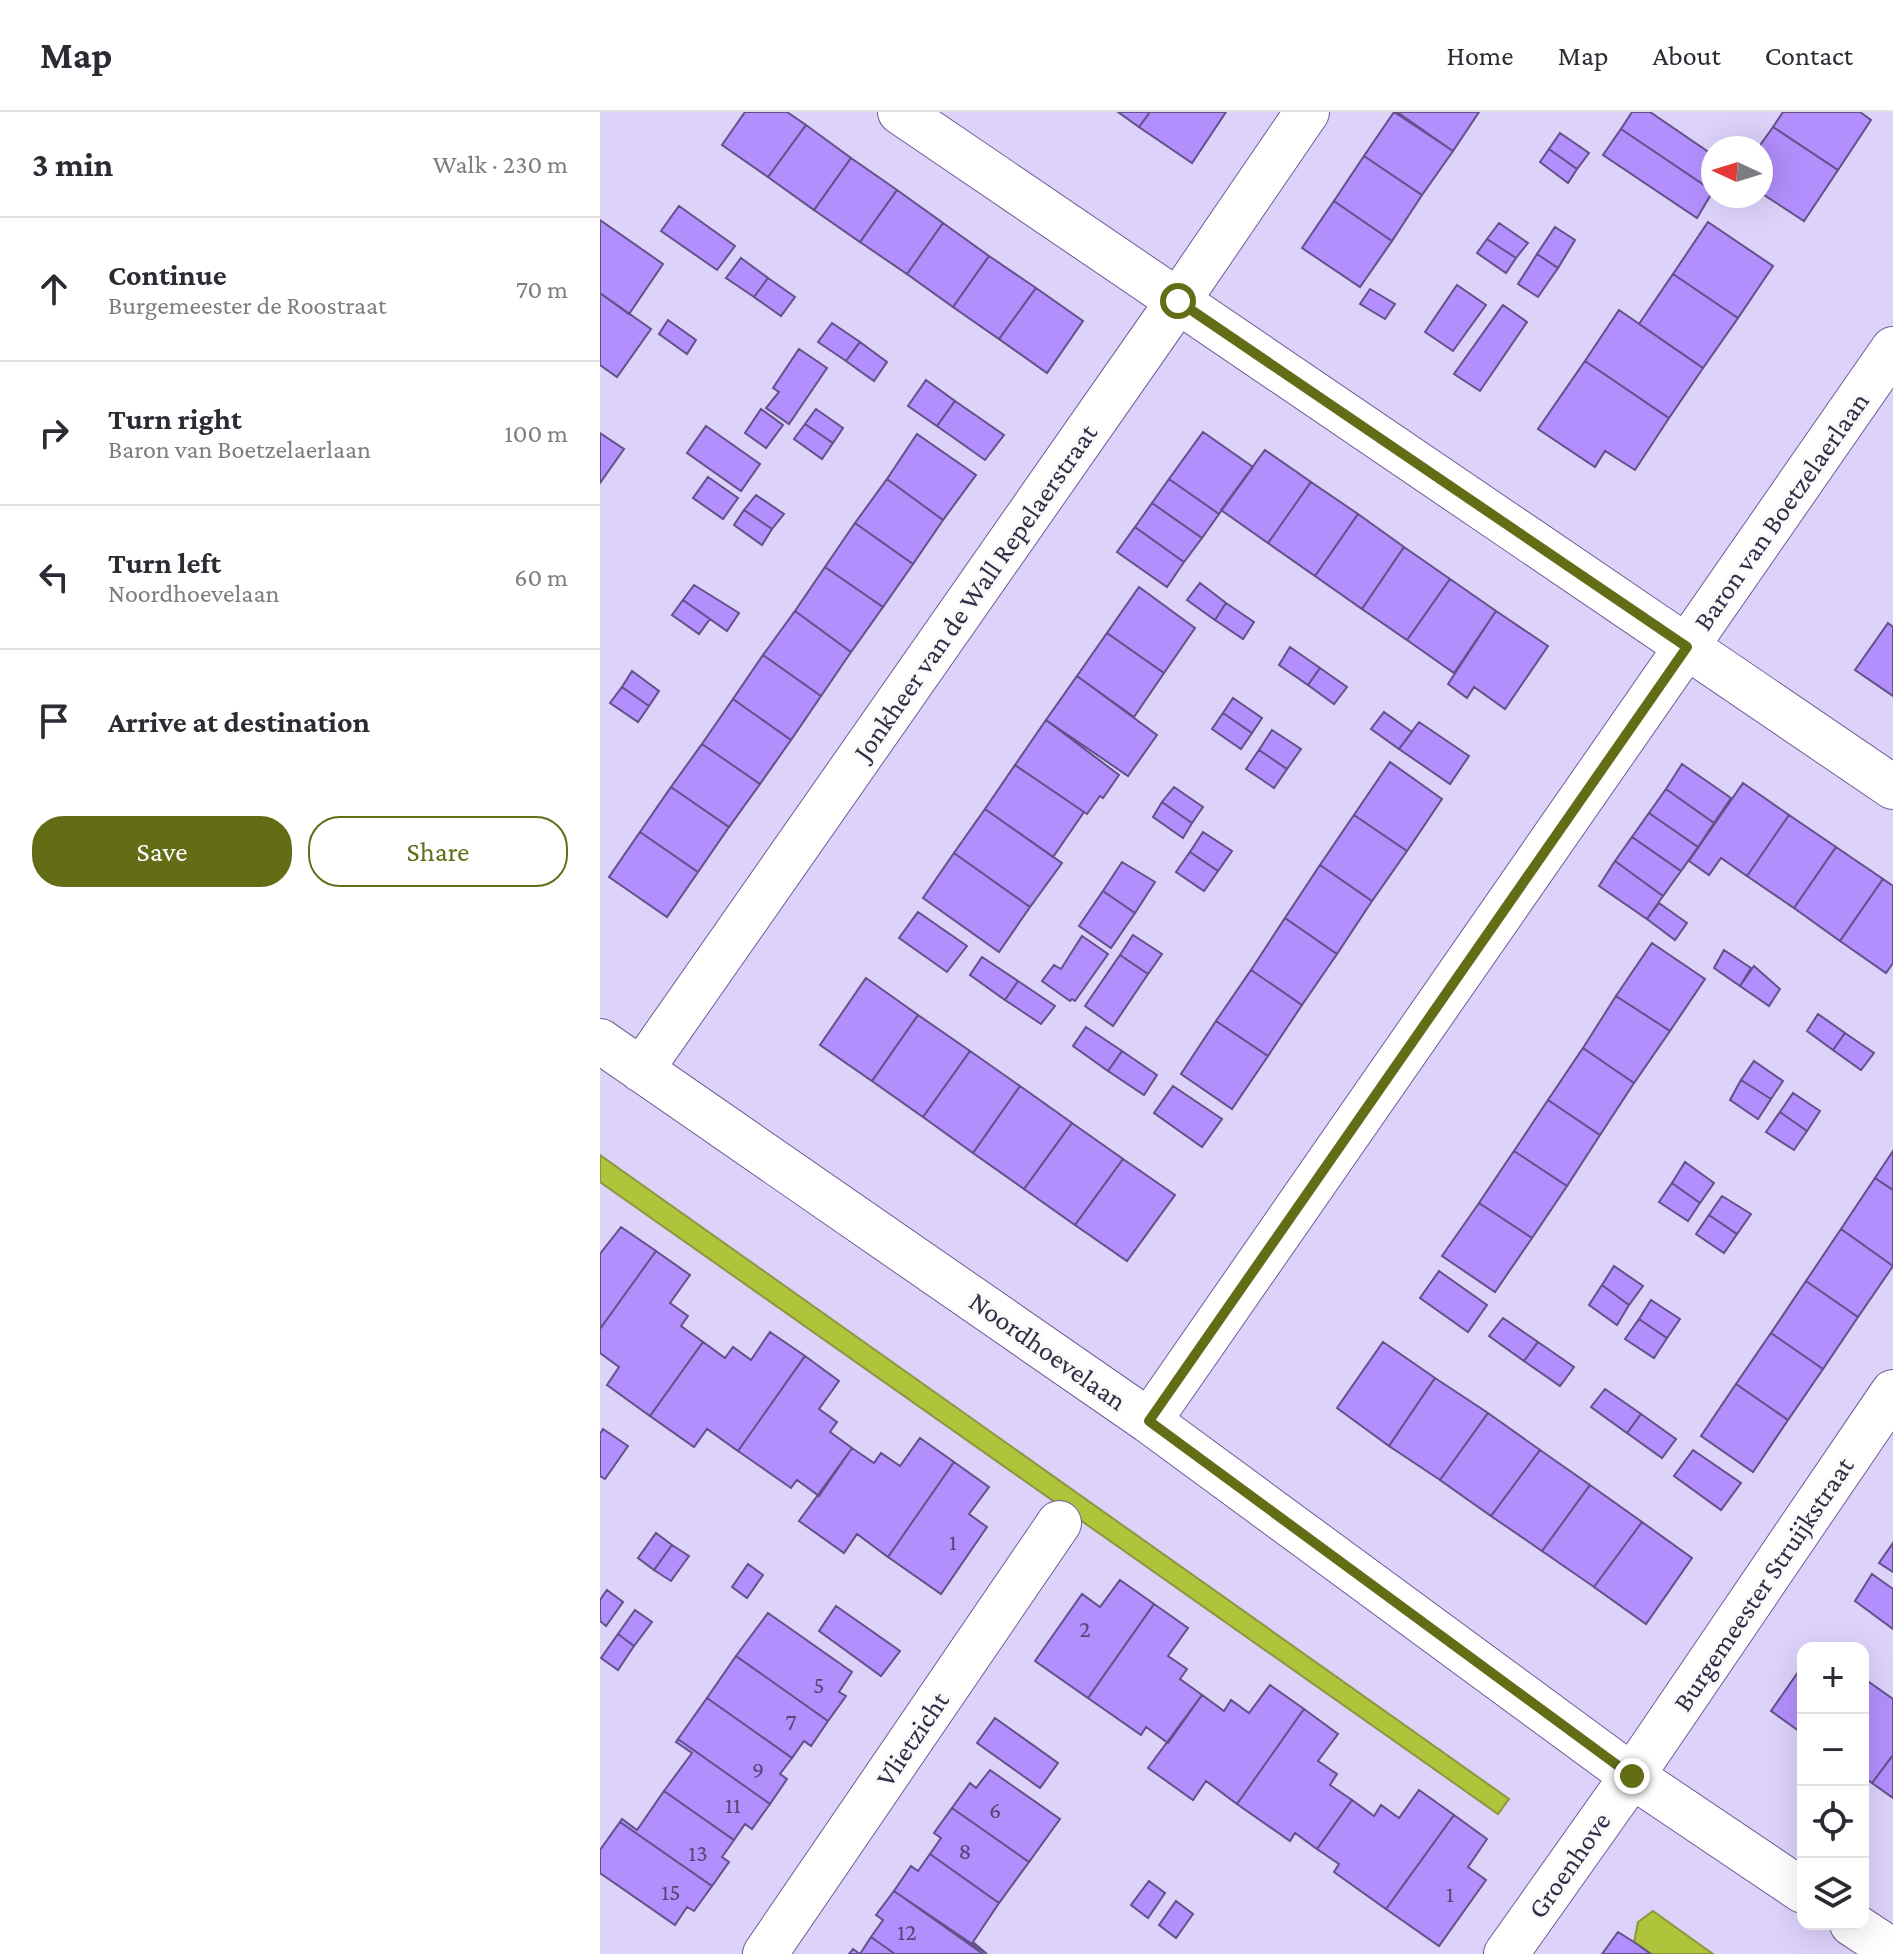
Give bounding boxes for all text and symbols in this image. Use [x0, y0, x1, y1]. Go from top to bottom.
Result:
text: Map [40, 34, 113, 76]
text: Home [1447, 40, 1514, 71]
text: Map [1558, 40, 1609, 71]
text: About [1653, 40, 1721, 71]
text: Contact [1765, 40, 1853, 71]
north arrow [1701, 136, 1773, 208]
text: 3 min [32, 146, 113, 183]
text: Walk · 230 m [433, 150, 568, 179]
text: Continue [108, 258, 227, 291]
icon: ahead [32, 267, 76, 311]
text: 70 m [516, 275, 568, 304]
route start [1160, 283, 1196, 319]
text: Burgemeester de Roostraat [108, 291, 387, 320]
street label: Baron van Boetzelaerlaan [1687, 386, 1875, 636]
text: Turn right [108, 402, 242, 435]
icon: right [32, 411, 76, 455]
street label: Jonkheer van de Wall Repelaerstraat [845, 418, 1104, 768]
text: 100 m [504, 419, 568, 448]
text: Baron van Boetzelaerlaan [108, 435, 371, 464]
text: Turn left [108, 546, 221, 579]
icon: left [32, 555, 76, 599]
text: 60 m [514, 563, 568, 592]
text: Noordhoevelaan [108, 579, 279, 608]
icon: arrive [32, 699, 76, 743]
text: Arrive at destination [108, 705, 370, 738]
button: Save [32, 816, 292, 887]
button: Share [308, 816, 568, 887]
street label: Noordhoevelaan [964, 1285, 1132, 1417]
street label: Burgemeester Struijkstraat [1666, 1451, 1860, 1717]
house number: 1 [949, 1528, 957, 1555]
house number: 2 [1079, 1615, 1091, 1642]
map controls [1797, 1642, 1869, 1930]
button: + [1797, 1642, 1869, 1714]
house number: 5 [813, 1671, 825, 1698]
street label: Vlietzicht [869, 1685, 955, 1792]
house number: 7 [785, 1708, 797, 1735]
button: − [1797, 1714, 1869, 1786]
house number: 9 [752, 1756, 764, 1783]
route end [1614, 1758, 1650, 1794]
button: locate [1797, 1786, 1869, 1858]
house number: 11 [725, 1791, 741, 1818]
house number: 6 [989, 1796, 1001, 1823]
street label: Groenhove [1521, 1806, 1617, 1924]
house number: 8 [959, 1837, 971, 1864]
house number: 13 [688, 1839, 708, 1866]
button: layers [1797, 1858, 1869, 1930]
house number: 15 [661, 1878, 681, 1905]
house number: 1 [1446, 1880, 1454, 1907]
house number: 12 [897, 1918, 917, 1945]

